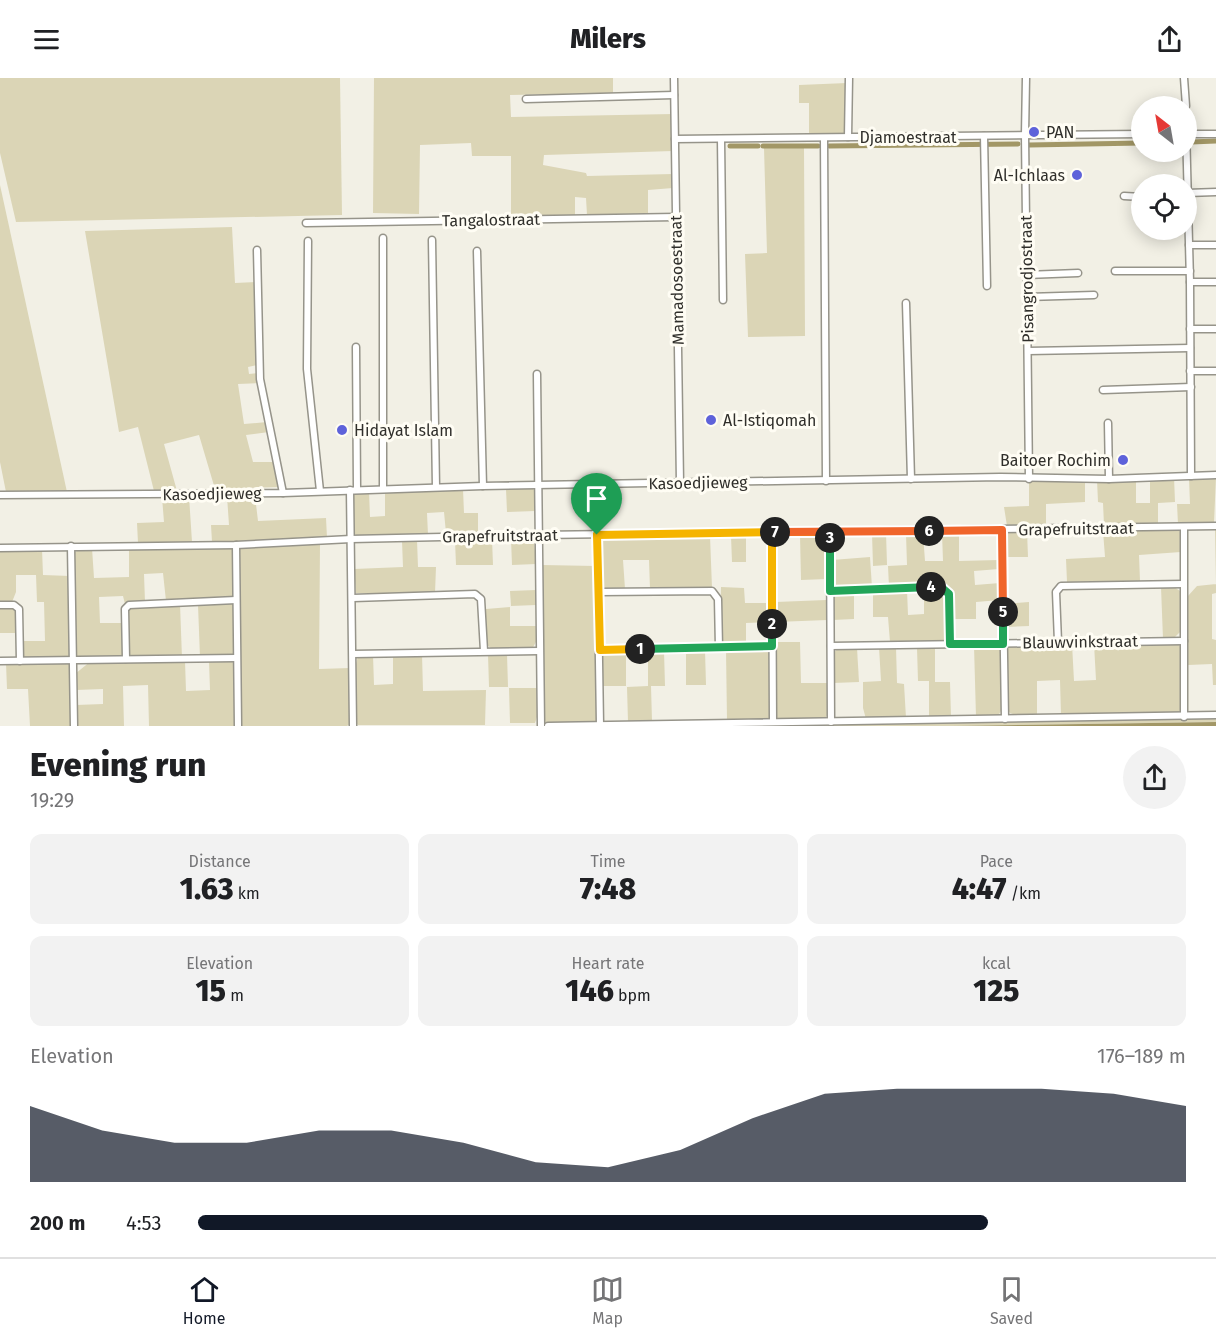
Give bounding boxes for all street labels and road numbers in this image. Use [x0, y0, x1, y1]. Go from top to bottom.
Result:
street label: Djamoestraat [859, 128, 957, 147]
street label: Tangalostraat [442, 210, 540, 230]
street label: Mamadosoestraat [666, 215, 688, 345]
street label: Pisangrodjostraat [1016, 215, 1038, 343]
street label: Kasoedjieweg [648, 473, 748, 493]
street label: Kasoedjieweg [162, 484, 262, 504]
street label: Grapefruitstraat [1018, 518, 1134, 540]
street label: Grapefruitstraat [442, 525, 558, 547]
street label: Blauwvinkstraat [1022, 631, 1138, 653]

